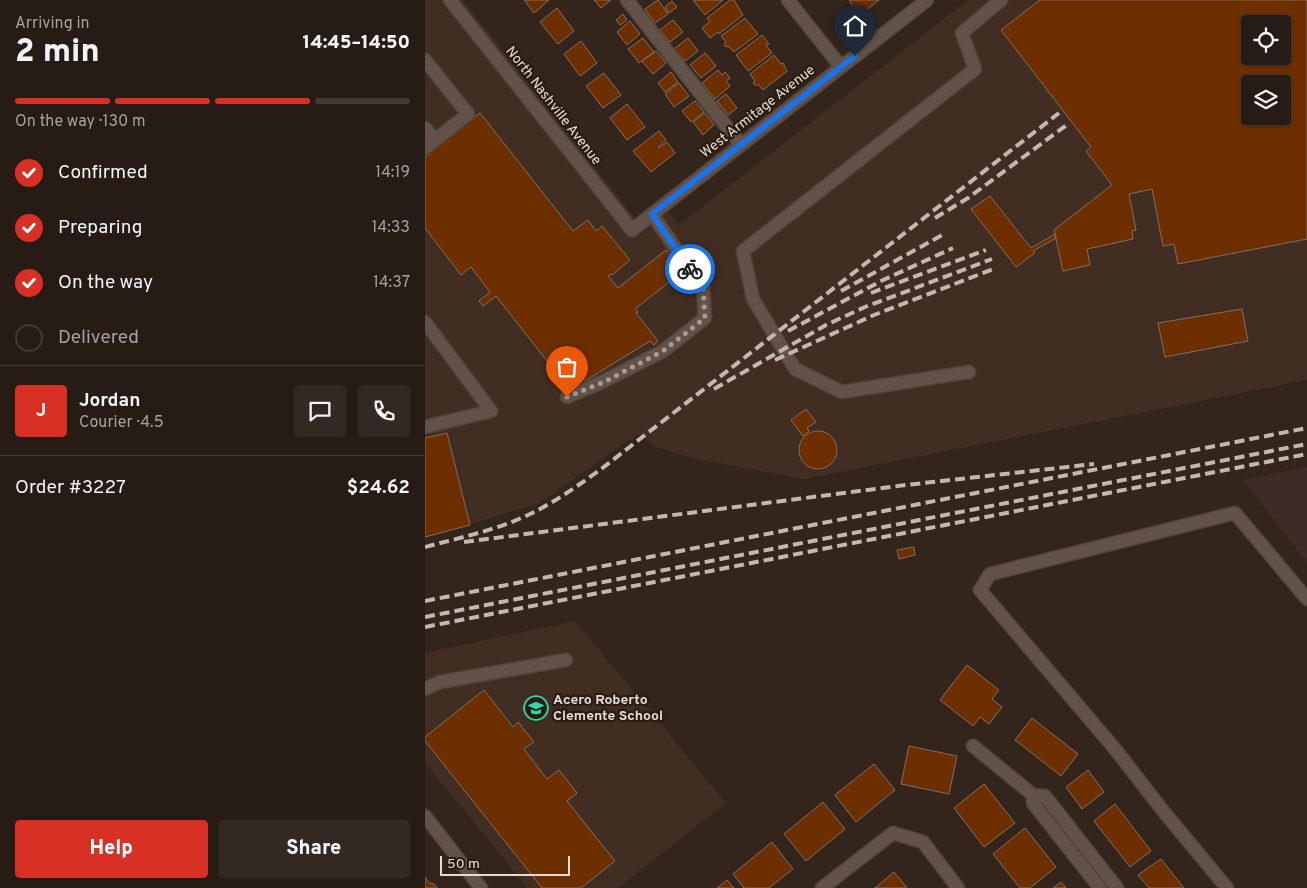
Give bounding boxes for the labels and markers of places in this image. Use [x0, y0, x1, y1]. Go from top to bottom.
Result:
pin [834, 5, 876, 56]
pin [546, 346, 588, 397]
place label: Acero Roberto Clemente School [553, 692, 663, 725]
school or university icon: Acero Roberto Clemente School [523, 695, 549, 721]

